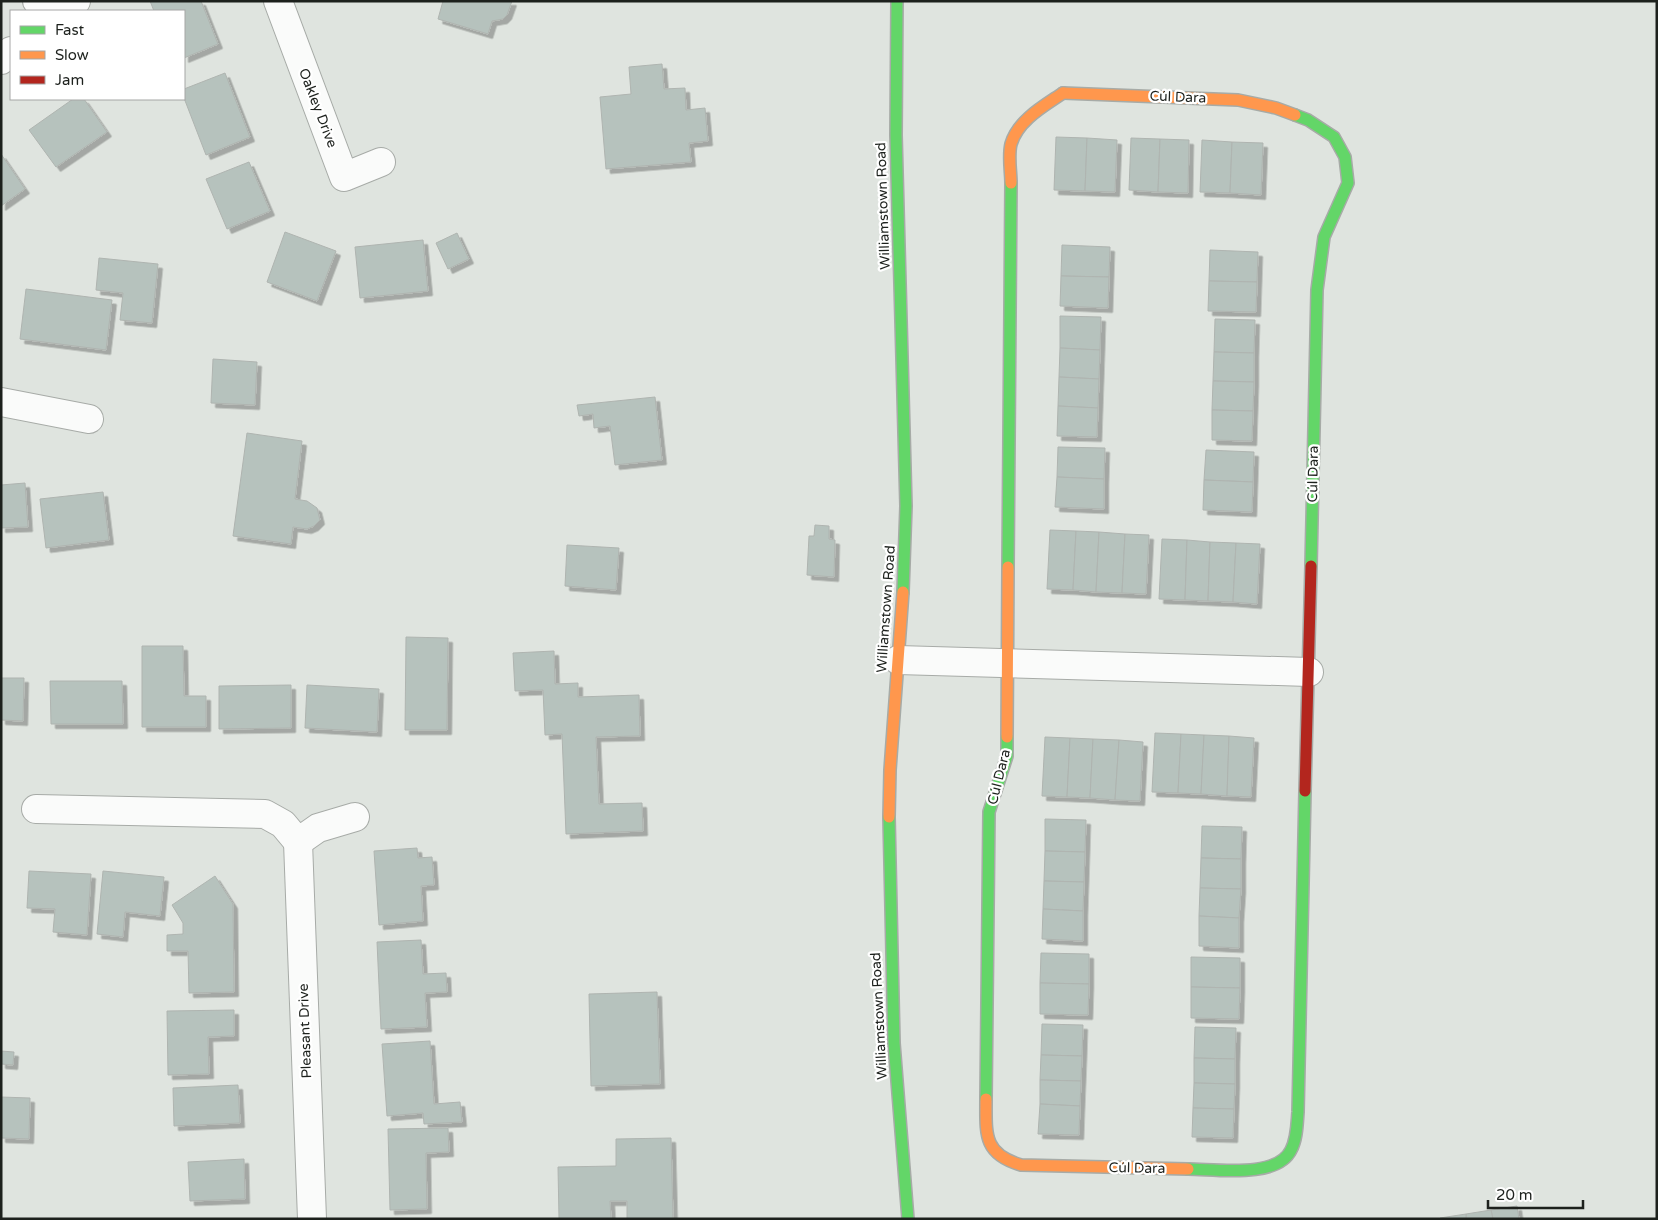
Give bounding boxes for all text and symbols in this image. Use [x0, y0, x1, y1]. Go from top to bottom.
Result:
legend [10, 10, 185, 100]
text: Fast [55, 21, 85, 39]
text: Slow [55, 46, 89, 64]
street label: Oakley Drive [295, 66, 341, 150]
text: Jam [55, 71, 84, 89]
street label: Cúl Dara [1149, 88, 1207, 106]
street label: Williamstown Road [872, 142, 894, 270]
street label: Cúl Dara [1304, 446, 1322, 502]
street label: Williamstown Road [873, 545, 899, 673]
street label: Cúl Dara [984, 747, 1014, 807]
street label: Williamstown Road [867, 952, 891, 1080]
street label: Pleasant Drive [295, 983, 315, 1079]
street label: Cúl Dara [1109, 1159, 1165, 1177]
scale bar [1488, 1178, 1583, 1210]
text: 20 m [1496, 1186, 1533, 1204]

